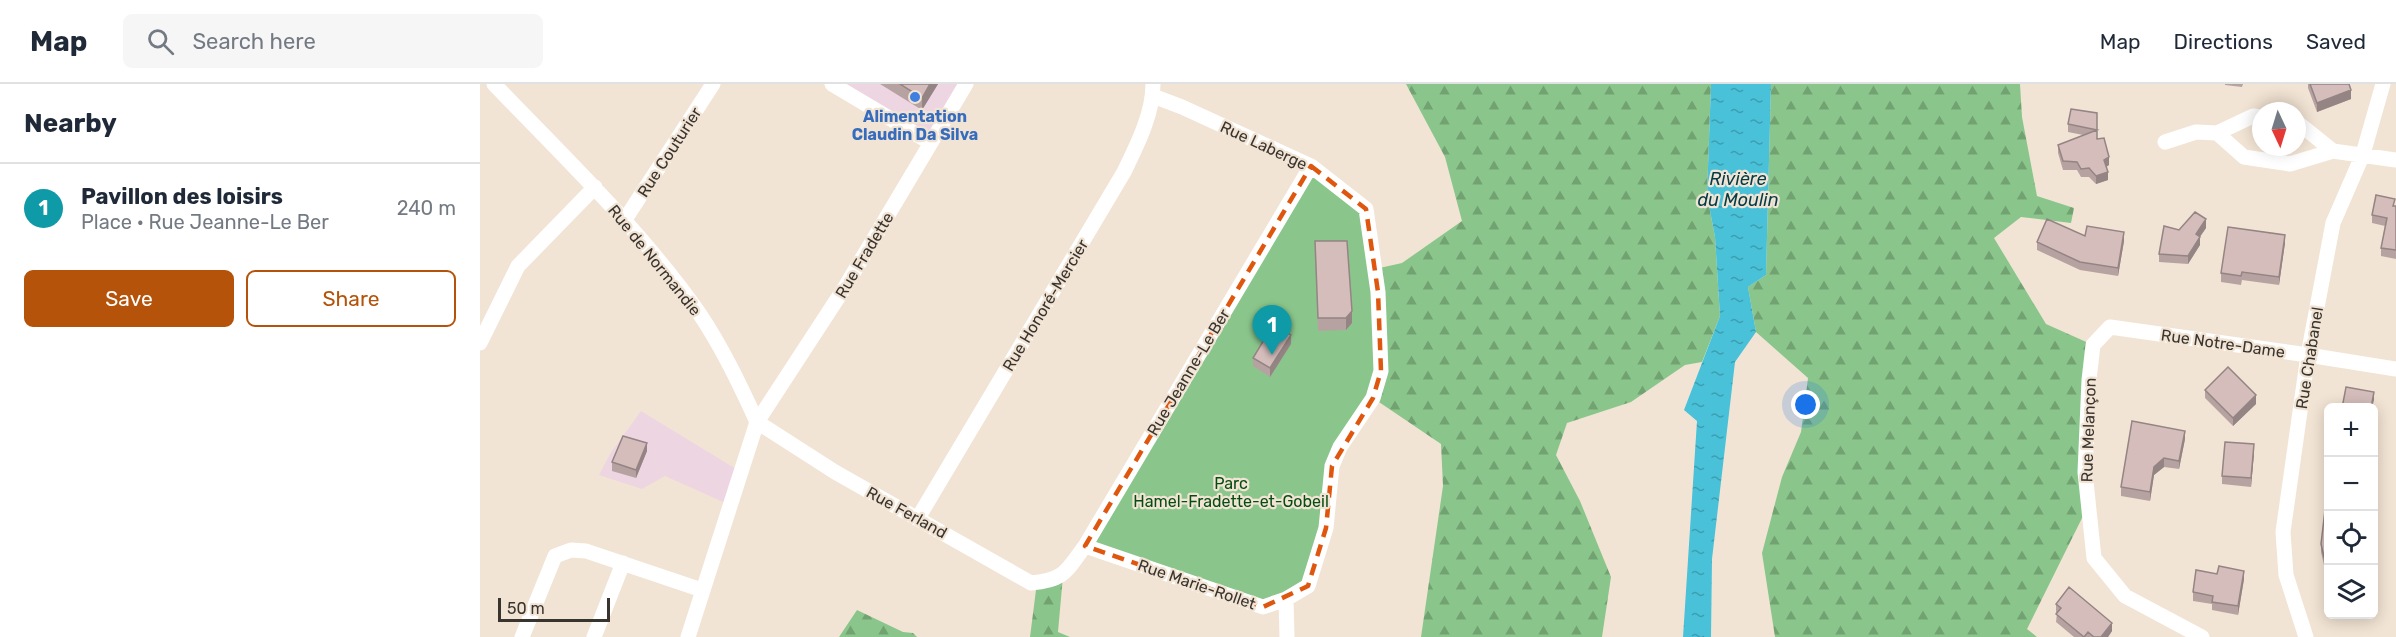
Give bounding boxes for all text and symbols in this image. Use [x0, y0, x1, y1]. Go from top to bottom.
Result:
search box [123, 14, 543, 68]
text: Map [30, 25, 87, 58]
icon: search [144, 25, 177, 58]
text: Search here [192, 28, 316, 55]
text: Map [2100, 29, 2141, 54]
text: Directions [2174, 29, 2273, 54]
text: Saved [2306, 29, 2366, 54]
marker: Alimentation Claudin Da Silva [908, 90, 922, 104]
north arrow [2252, 102, 2306, 156]
street label: Rue Couturier [633, 104, 706, 201]
place label: Alimentation Claudin Da Silva [852, 107, 978, 144]
text: Nearby [24, 108, 117, 139]
street label: Rue Laberge [1217, 117, 1310, 174]
water label: Rivière du Moulin [1697, 168, 1779, 211]
text: Pavillon des loisirs [81, 183, 283, 210]
text: 1 [39, 196, 48, 220]
text: 240 m [397, 196, 456, 220]
street label: Rue de Normandie [604, 201, 705, 320]
street label: Rue Fradette [831, 209, 898, 302]
text: Place · Rue Jeanne-Le Ber [81, 210, 329, 234]
street label: Rue Honoré-Mercier [999, 236, 1092, 375]
button: Save [24, 270, 234, 327]
button: Share [246, 270, 456, 327]
street label: Rue Jeanne-Le Ber [1143, 305, 1234, 439]
pin: 1 [1252, 306, 1292, 355]
street label: Rue Chabanel [2292, 306, 2327, 410]
street label: Rue Notre-Dame [2160, 325, 2286, 362]
street label: Rue Melançon [2077, 377, 2100, 483]
your location [1791, 390, 1820, 419]
map controls [2324, 403, 2378, 619]
button: + [2324, 403, 2378, 457]
button: − [2324, 457, 2378, 511]
park label: Parc Hamel-Fradette-et-Gobeil [1133, 474, 1329, 511]
street label: Rue Ferland [863, 483, 950, 542]
button: locate [2324, 511, 2378, 565]
street label: Rue Marie-Rollet [1135, 555, 1258, 614]
button: layers [2324, 565, 2378, 619]
scale bar [498, 595, 610, 622]
text: 50 m [507, 599, 545, 618]

